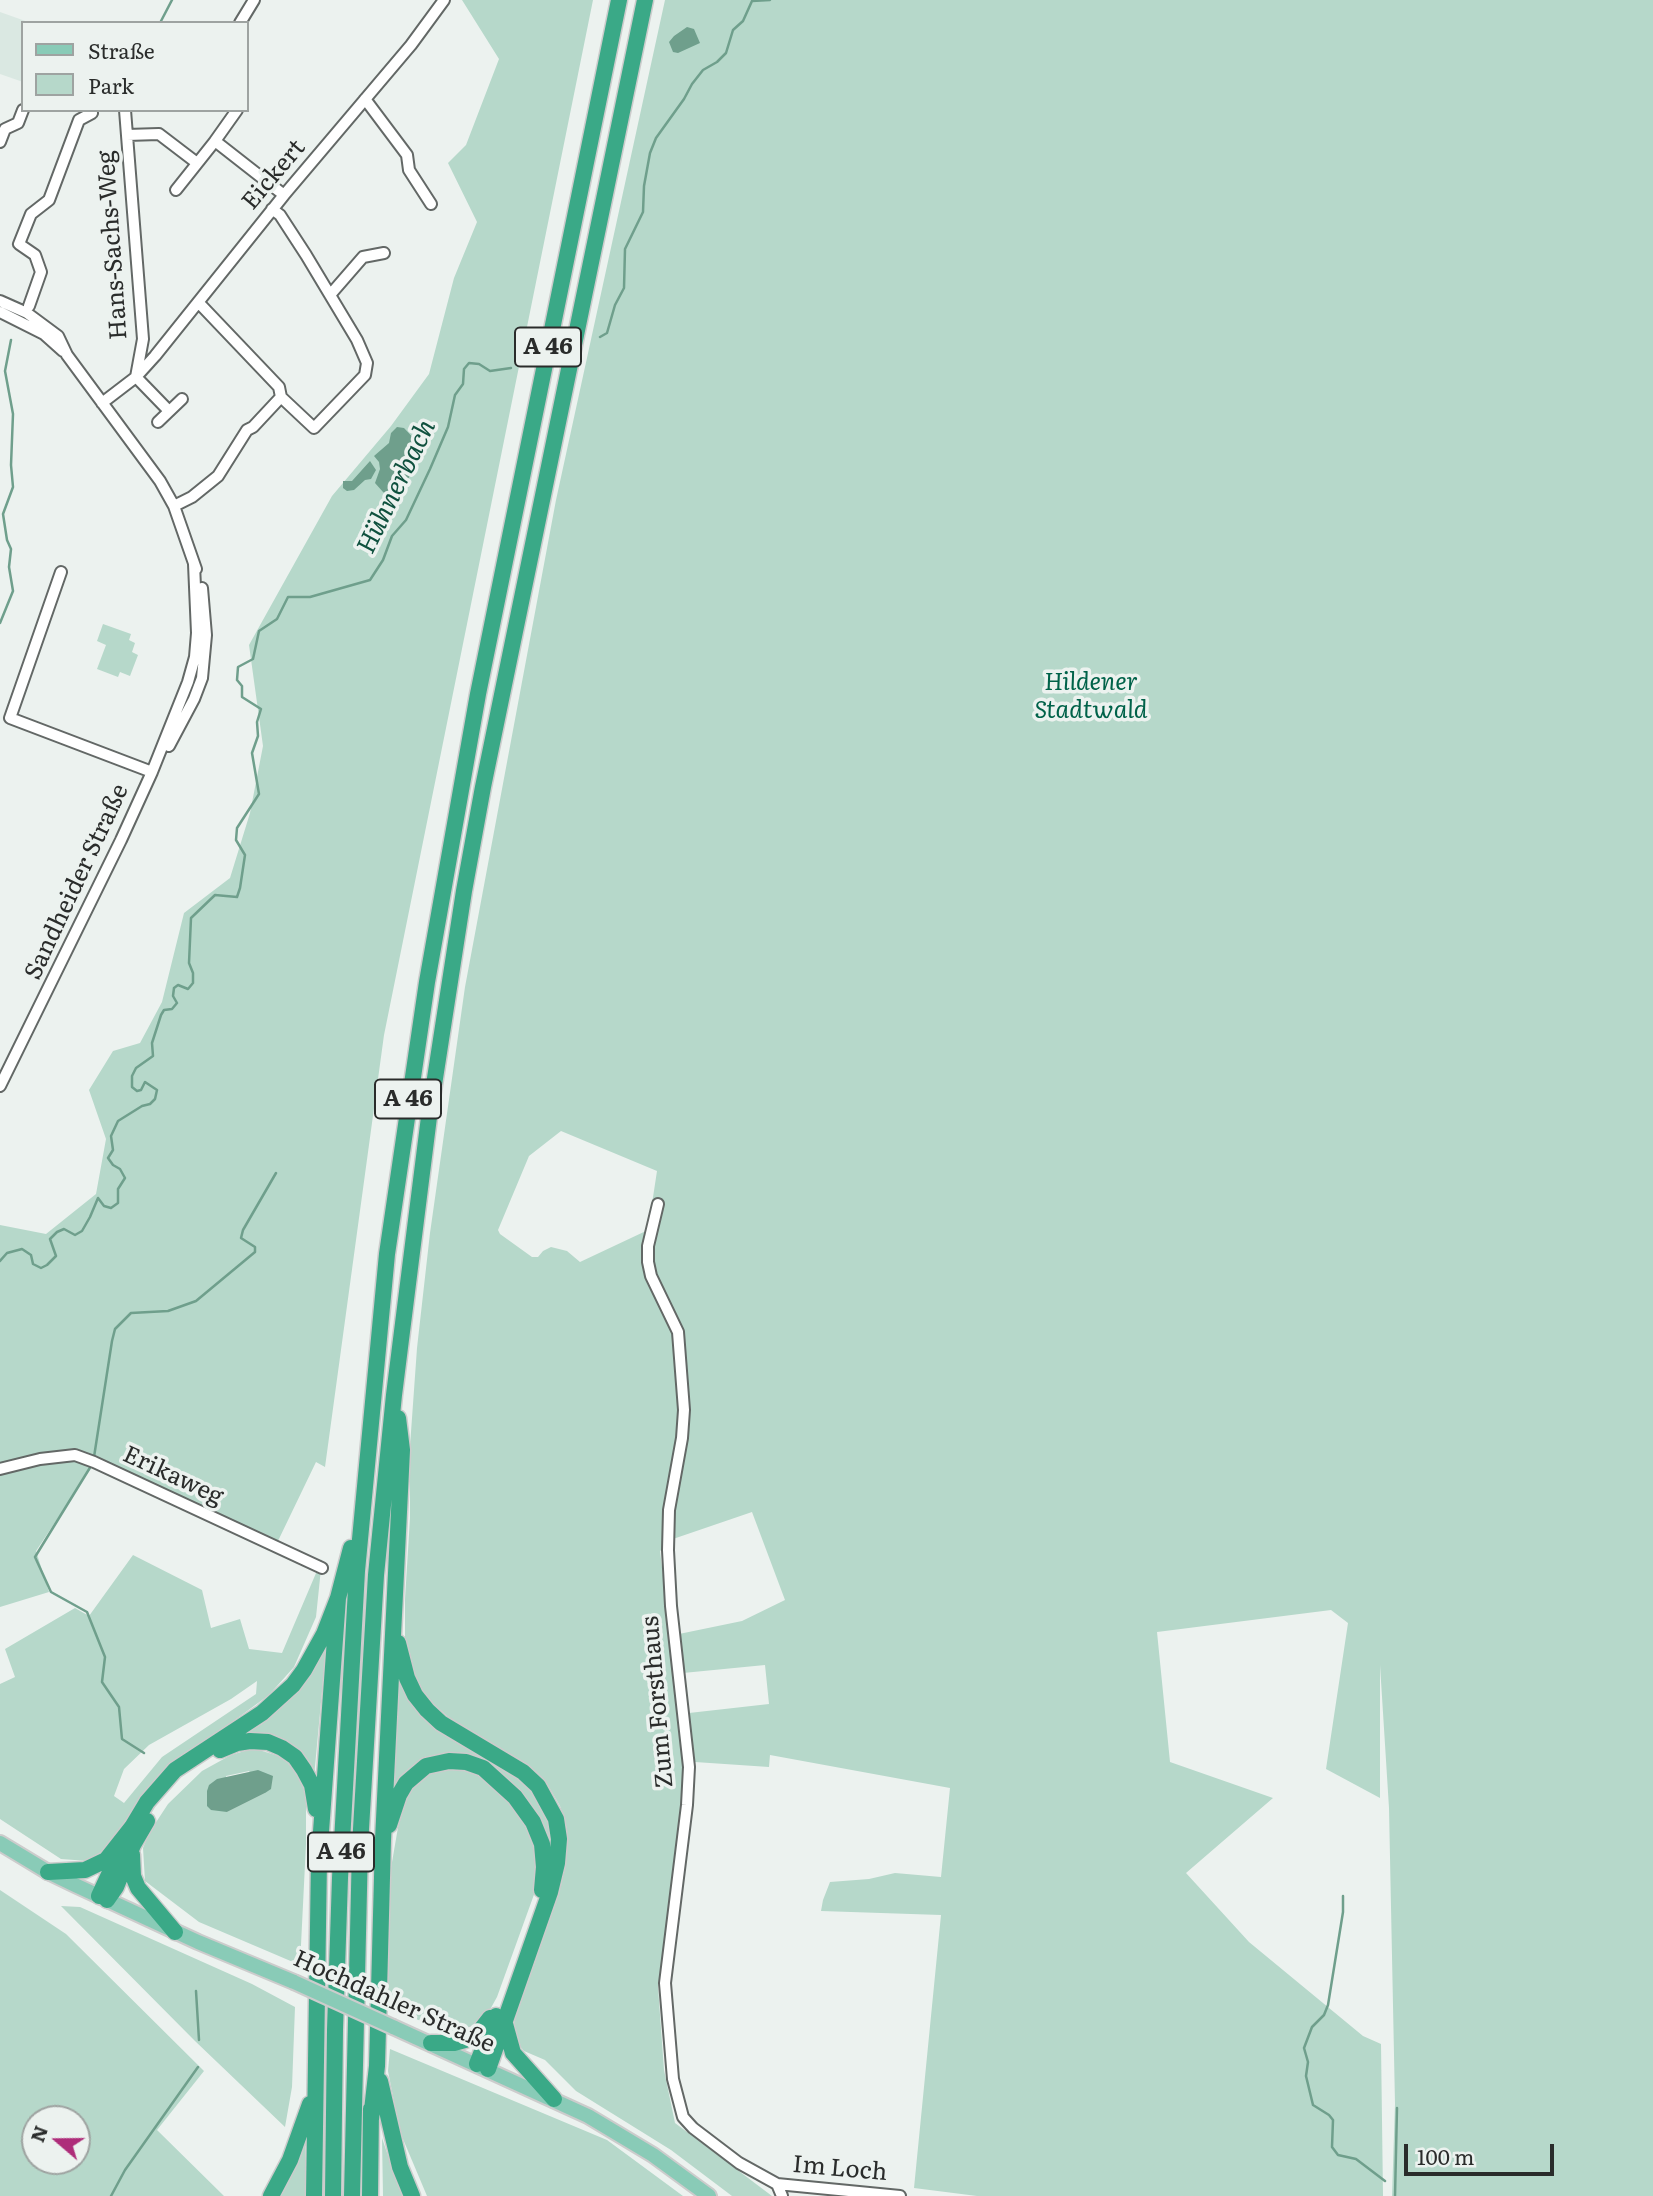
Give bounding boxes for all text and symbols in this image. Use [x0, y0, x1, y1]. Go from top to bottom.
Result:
legend [21, 21, 248, 112]
text: Straße [88, 34, 155, 65]
text: Park [88, 69, 134, 100]
street label: Eickert [236, 134, 312, 216]
street label: Hans-Sachs-Weg [92, 149, 134, 341]
road number: A 46 [515, 328, 581, 366]
water label: Hühnerbach [351, 415, 443, 559]
park label: Hildener Stadtwald [1034, 669, 1148, 725]
street label: Sandheider Straße [19, 780, 135, 984]
road number: A 46 [375, 1080, 441, 1118]
street label: Erikaweg [118, 1440, 228, 1512]
street label: Zum Forsthaus [636, 1615, 680, 1789]
road number: A 46 [308, 1832, 374, 1871]
street label: Hochdahler Straße [289, 1945, 499, 2059]
north arrow [21, 2105, 91, 2175]
text: N [22, 2121, 54, 2146]
scale bar [1408, 2130, 1558, 2174]
text: 100 m [1417, 2140, 1474, 2171]
street label: Im Loch [791, 2151, 889, 2187]

